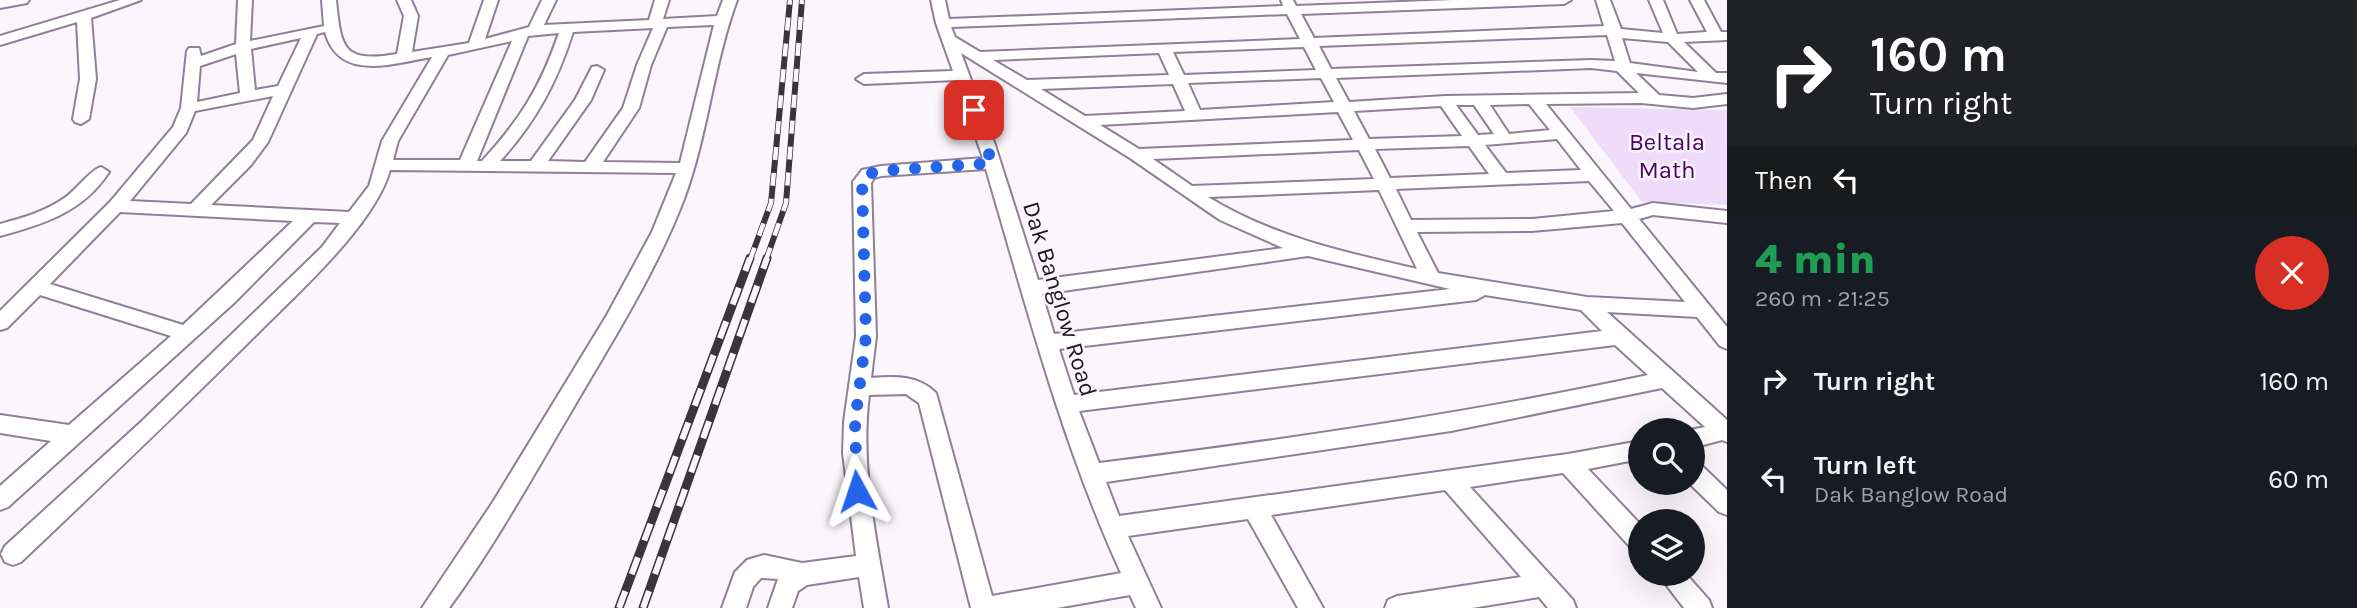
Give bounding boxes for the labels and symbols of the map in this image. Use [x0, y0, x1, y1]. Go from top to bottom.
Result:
pin [944, 80, 1004, 140]
park label: Beltala Math [1629, 128, 1705, 184]
street label: Dak Banglow Road [1017, 198, 1103, 400]
position arrow [820, 454, 894, 528]

